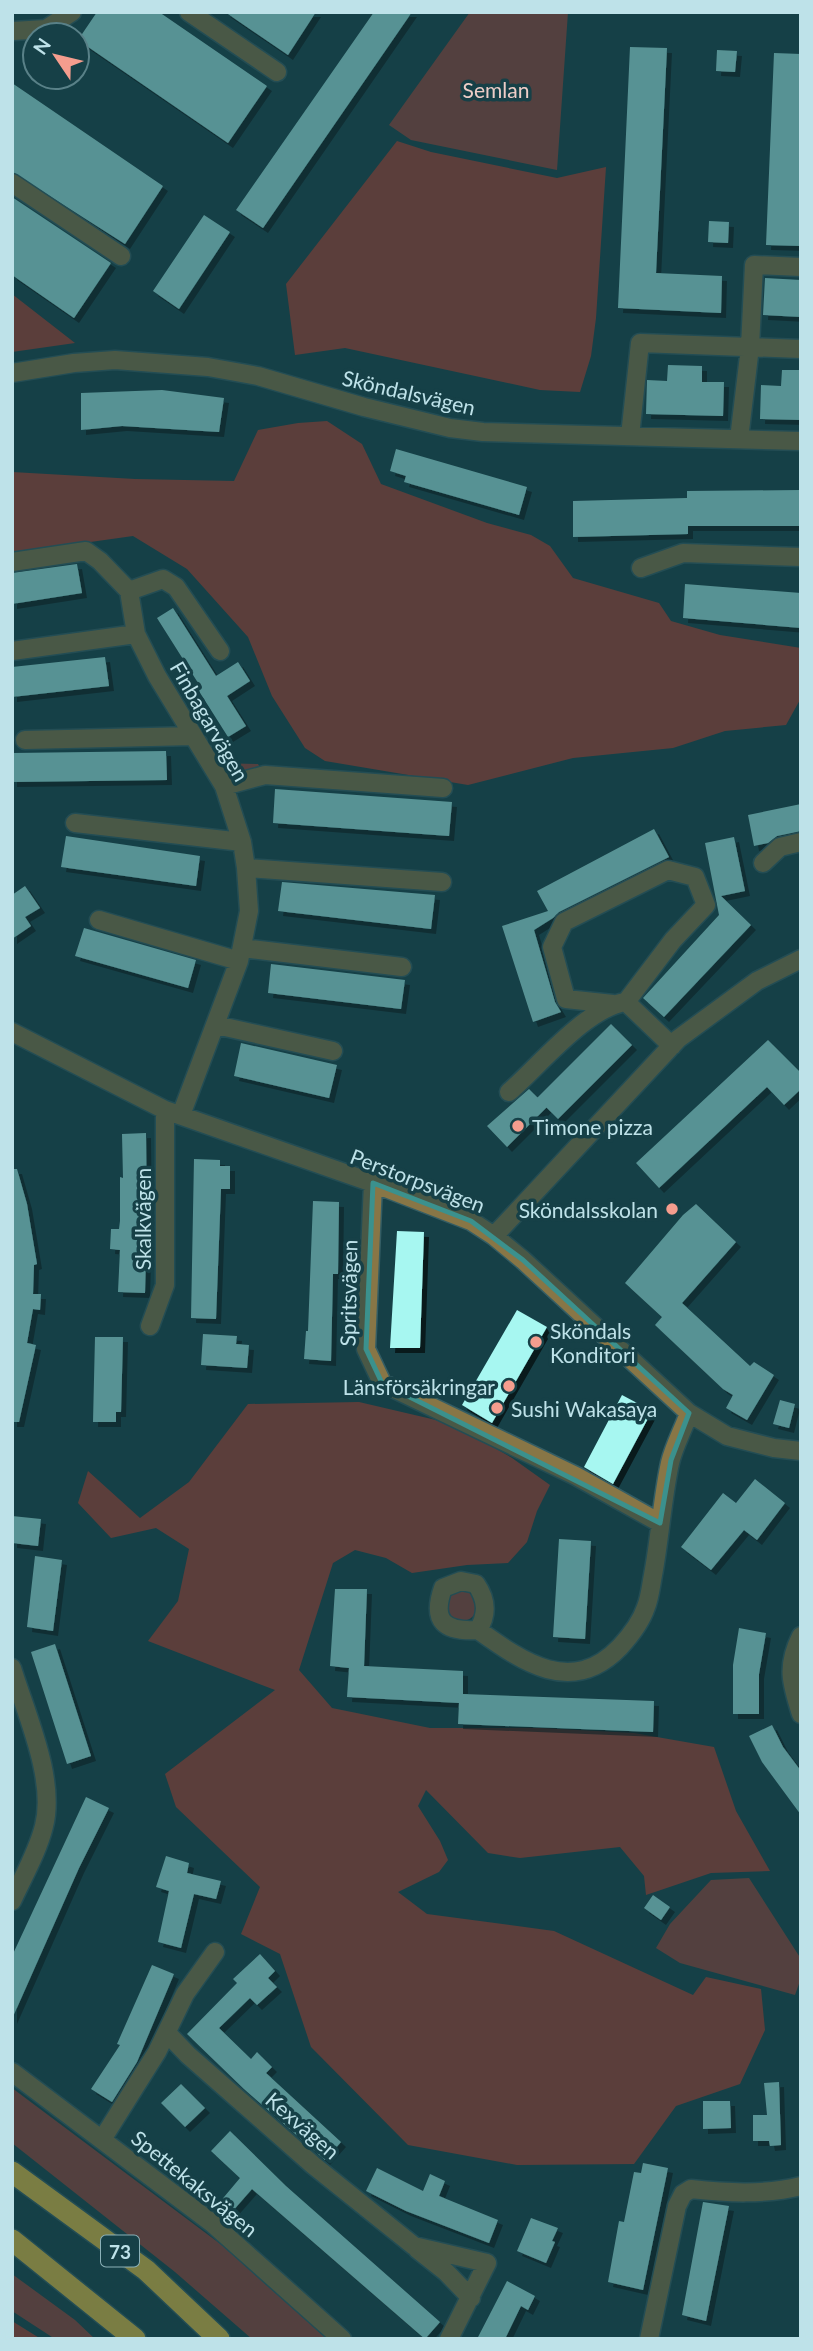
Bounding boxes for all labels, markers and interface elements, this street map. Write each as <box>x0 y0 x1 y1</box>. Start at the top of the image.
north arrow <box>21 21 91 91</box>
text: N <box>28 33 55 59</box>
park label: Semlan <box>463 77 529 102</box>
street label: Sköndalsvägen <box>340 365 478 419</box>
street label: Finbagarvägen <box>166 657 254 785</box>
place label: Timone pizza <box>532 1114 653 1139</box>
marker: Timone pizza <box>510 1118 526 1134</box>
street label: Perstorpsvägen <box>347 1143 489 1217</box>
street label: Skalkvägen <box>130 1168 155 1270</box>
place label: Sköndalsskolan <box>519 1197 658 1222</box>
marker: Sköndalsskolan <box>664 1201 680 1217</box>
street label: Spritsvägen <box>335 1239 361 1347</box>
place label: Sköndals Konditori <box>550 1318 636 1367</box>
marker: Sköndals Konditori <box>528 1334 544 1350</box>
place label: Länsförsäkringar <box>343 1374 495 1399</box>
marker: Länsförsäkringar <box>501 1378 517 1394</box>
place label: Sushi Wakasaya <box>511 1396 657 1421</box>
marker: Sushi Wakasaya <box>489 1400 505 1416</box>
street label: Kexvägen <box>261 2086 345 2164</box>
street label: Spettekaksvägen <box>127 2125 263 2241</box>
road number: 73 <box>101 2236 139 2266</box>

